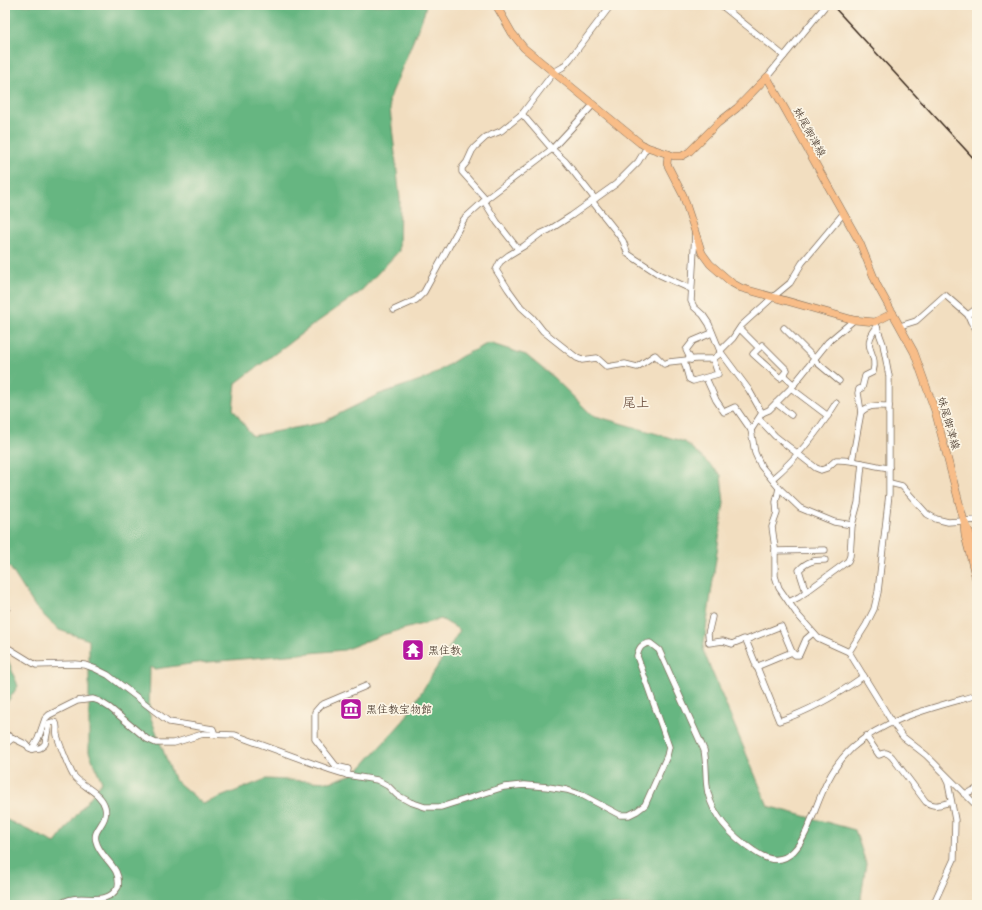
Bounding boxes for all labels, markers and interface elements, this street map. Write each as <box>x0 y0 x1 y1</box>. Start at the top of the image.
street label: 妹尾御津線 <box>791 105 829 159</box>
district label: 尾上 <box>623 395 649 411</box>
street label: 妹尾御津線 <box>935 395 962 451</box>
temple icon: 黒住教 <box>400 637 426 663</box>
place label: 黒住教 <box>428 644 461 657</box>
museum icon: 黒住教宝物館 <box>338 696 364 722</box>
place label: 黒住教宝物館 <box>366 703 432 716</box>

